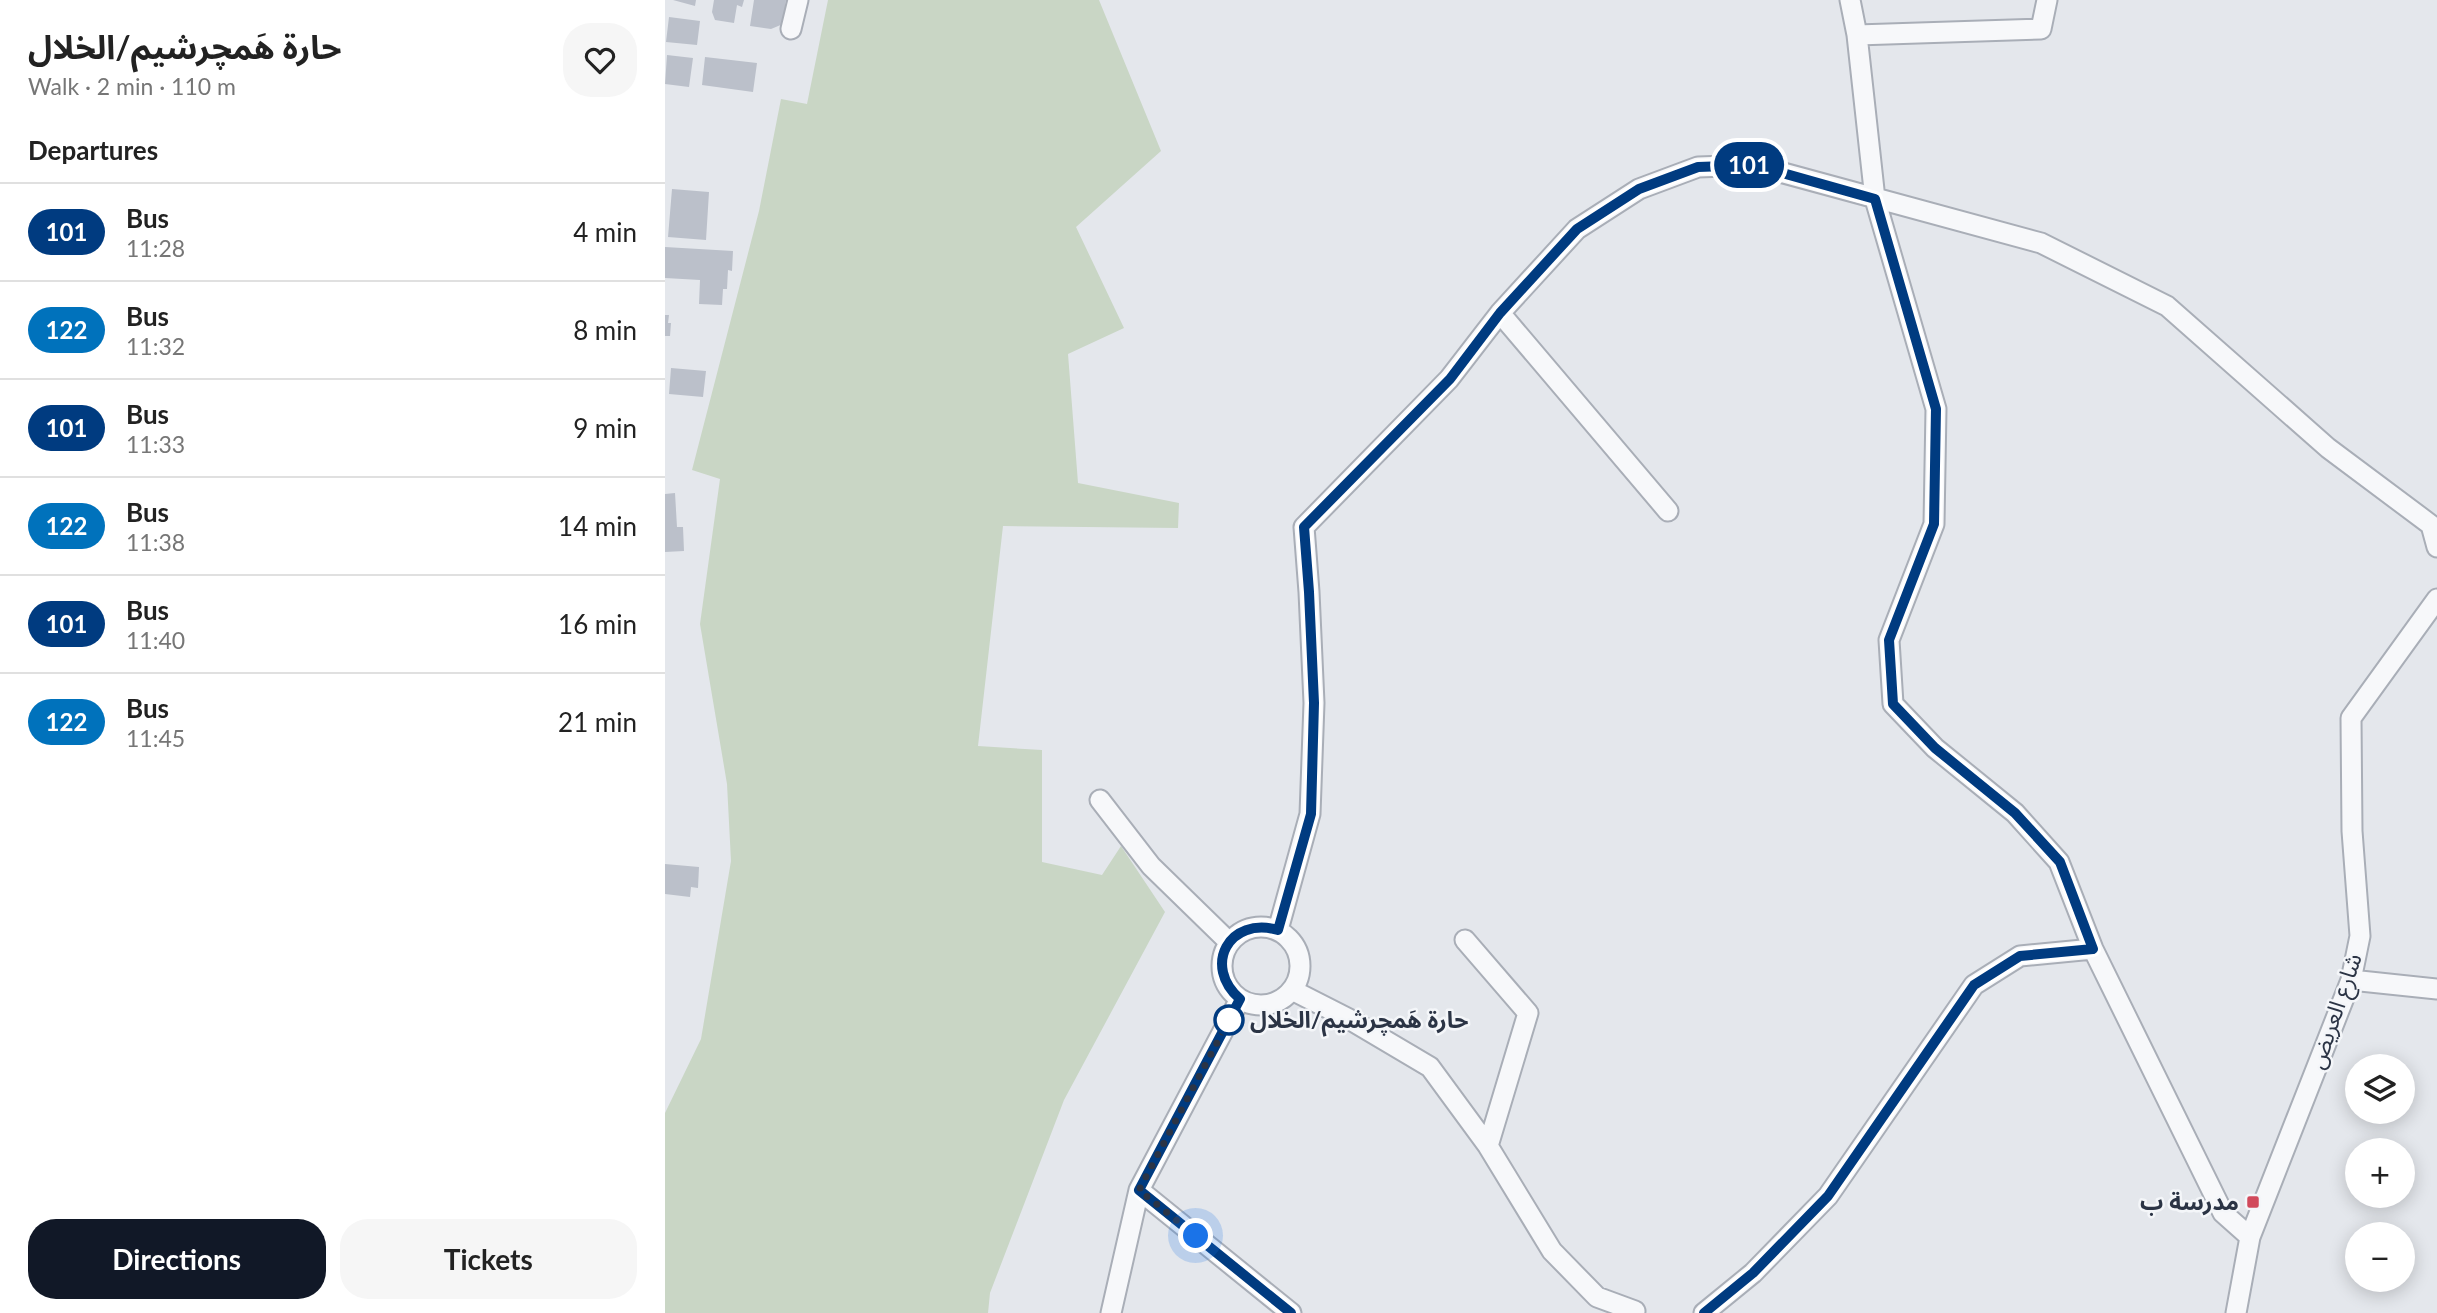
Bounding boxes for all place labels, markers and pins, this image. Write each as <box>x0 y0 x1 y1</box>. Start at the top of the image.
marker: حارة هَمچرشيم/الخلال <box>1214 1005 1244 1035</box>
place label: حارة هَمچرشيم/الخلال <box>1250 1005 1469 1037</box>
place label: مدرسة ب <box>2140 1187 2239 1216</box>
marker: مدرسة ب <box>2245 1194 2261 1210</box>

